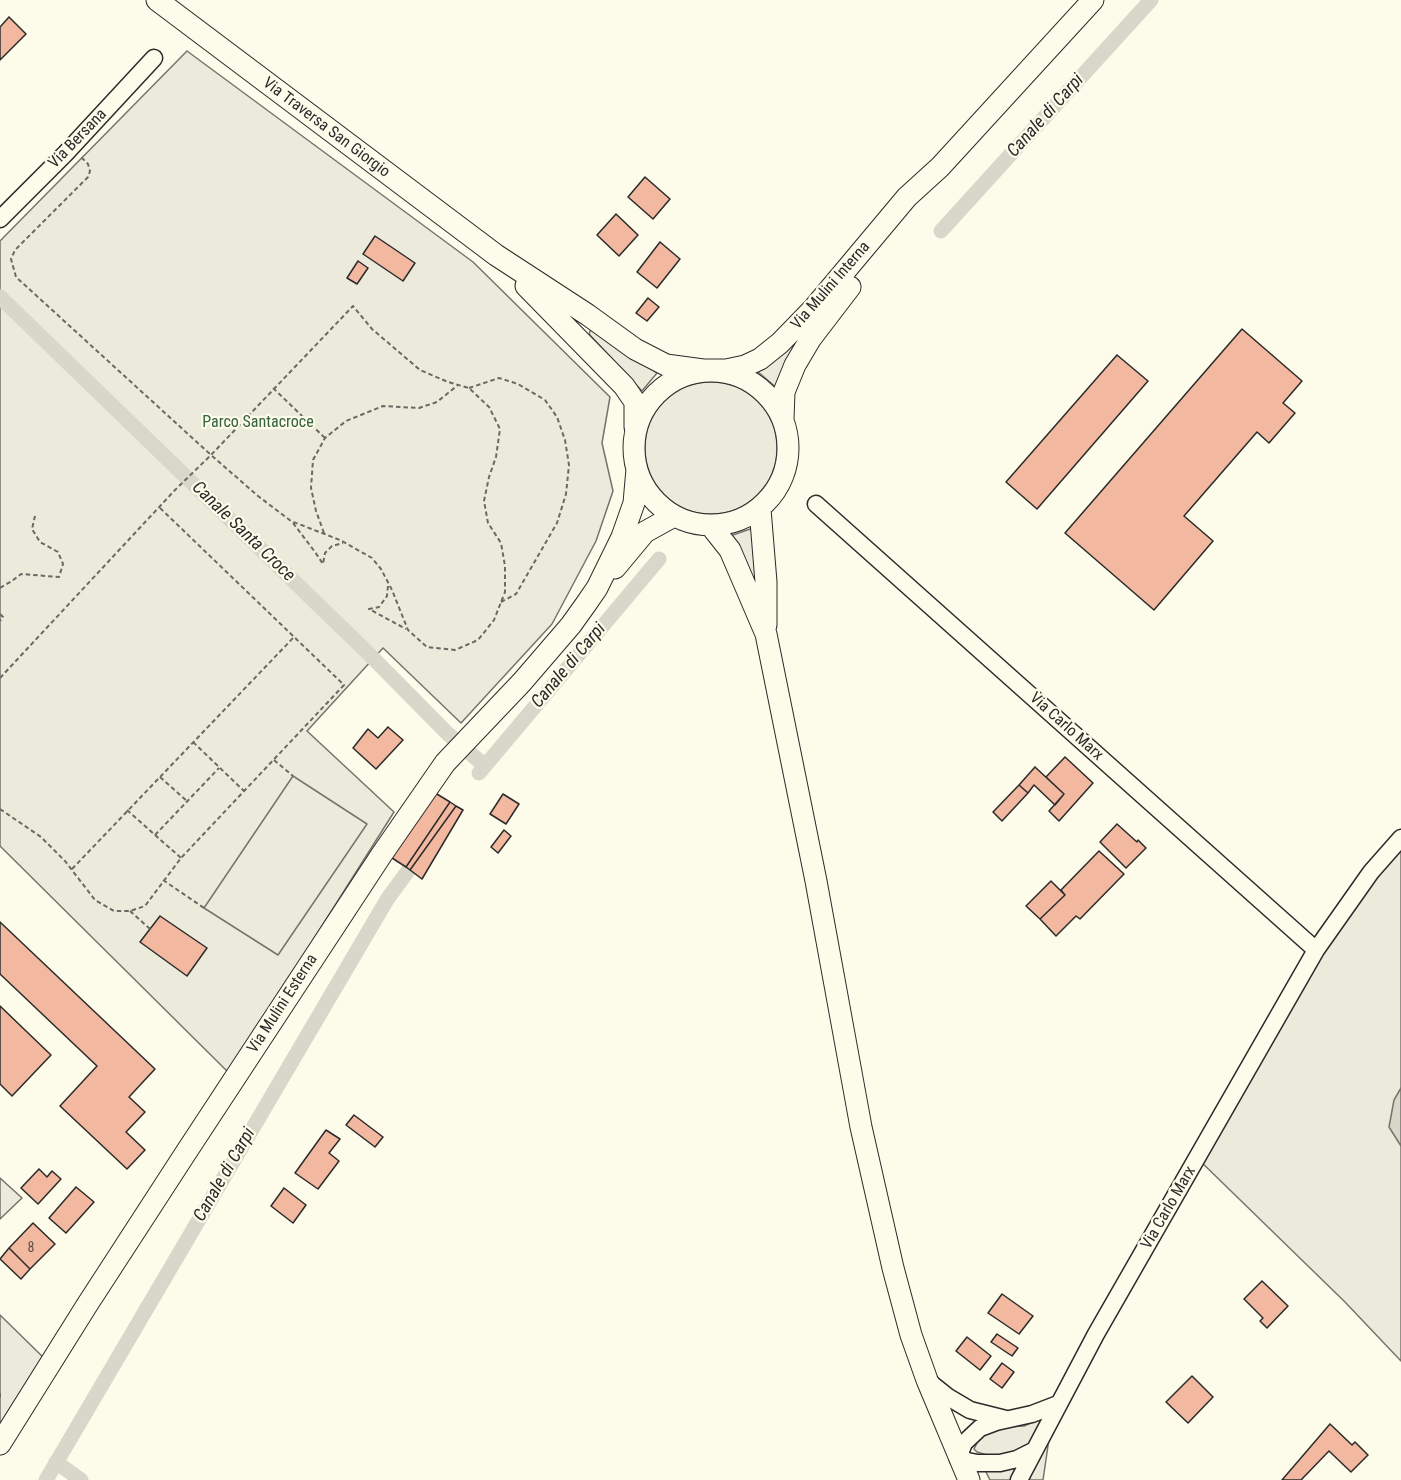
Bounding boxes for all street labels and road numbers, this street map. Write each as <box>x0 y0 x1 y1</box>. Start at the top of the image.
street label: Via Traversa San Giorgio <box>259 74 393 182</box>
street label: Via Bersana <box>45 105 111 173</box>
street label: Via Mulini Interna <box>788 238 874 334</box>
street label: Via Carlo Marx <box>1025 689 1107 765</box>
street label: Via Mulini Esterna <box>244 951 322 1057</box>
street label: Via Carlo Marx <box>1138 1163 1200 1253</box>

